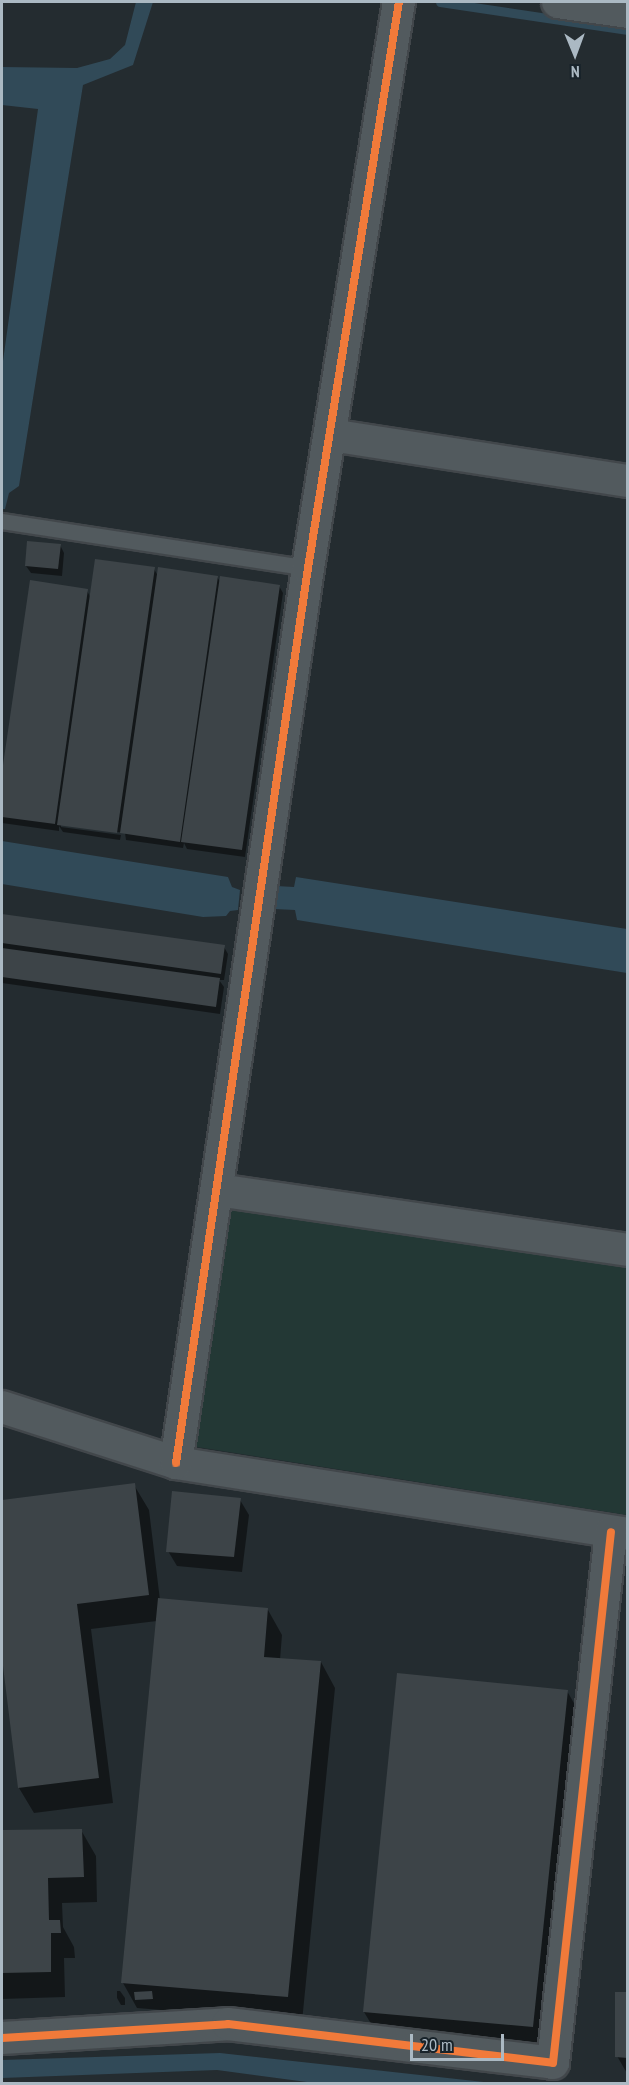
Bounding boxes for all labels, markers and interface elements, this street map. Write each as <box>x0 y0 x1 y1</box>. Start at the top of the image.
north arrow <box>545 24 605 84</box>
text: N <box>571 62 580 82</box>
scale bar <box>413 2022 508 2060</box>
text: 20 m <box>421 2033 453 2056</box>

